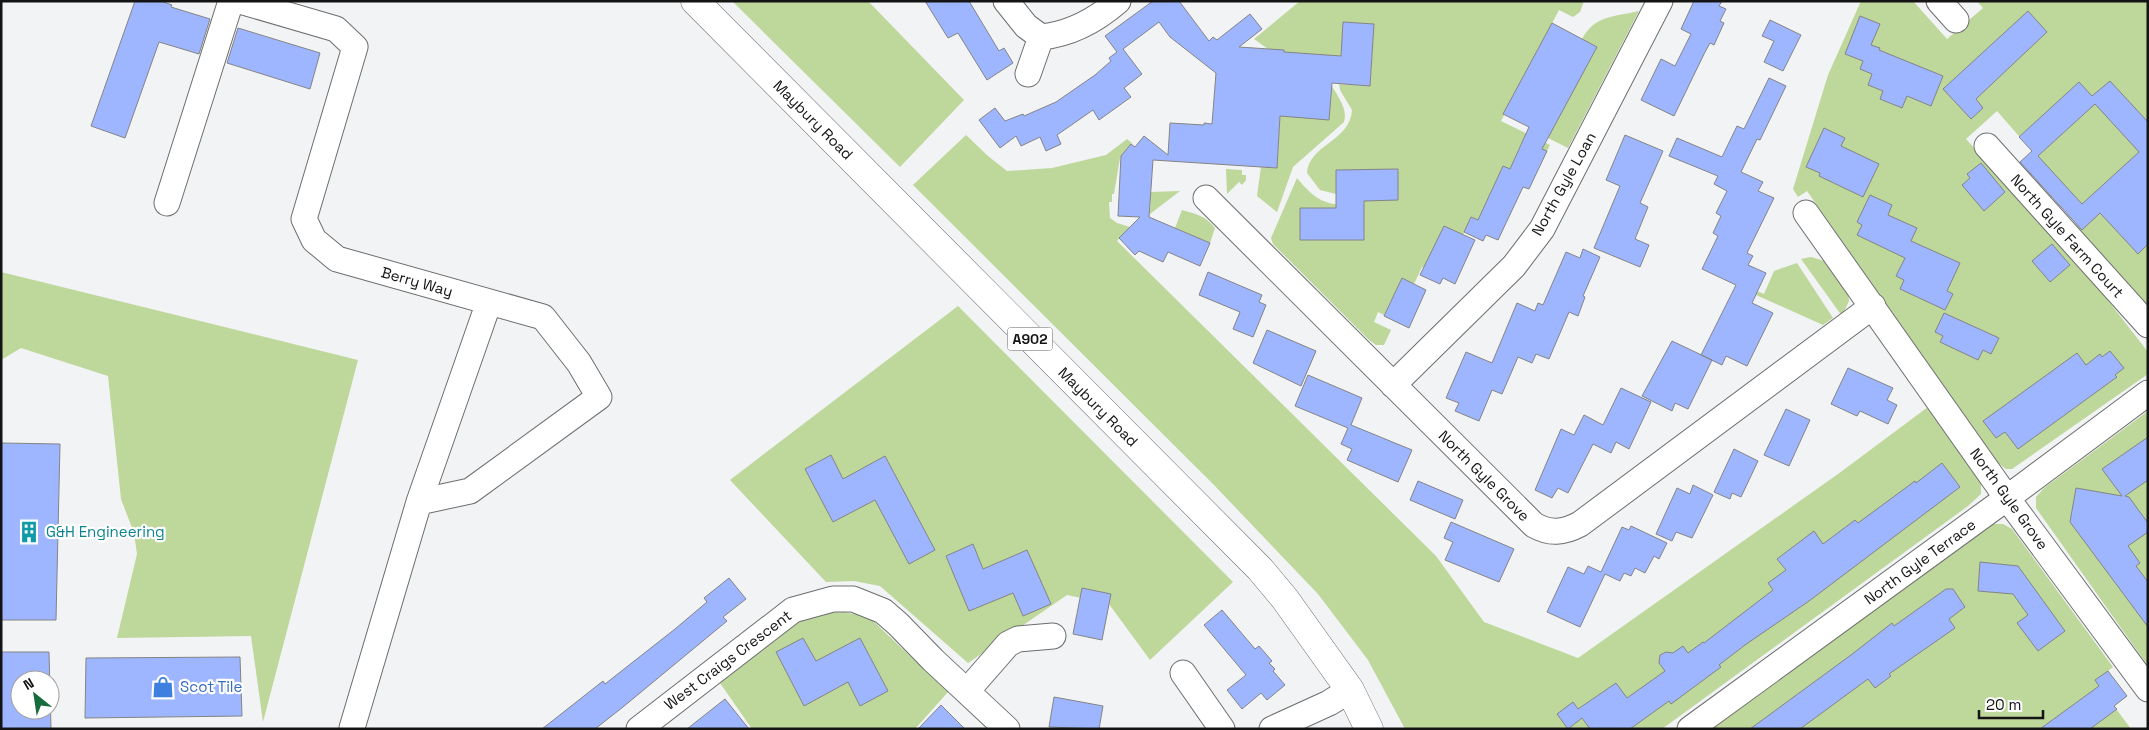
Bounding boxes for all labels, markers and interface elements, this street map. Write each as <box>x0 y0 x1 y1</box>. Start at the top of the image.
street label: Maybury Road <box>770 76 857 163</box>
street label: North Gyle Loan <box>1527 129 1600 239</box>
street label: North Gyle Farm Court <box>2007 170 2128 302</box>
street label: Berry Way <box>379 262 455 301</box>
road number: A902 <box>1008 328 1052 350</box>
street label: Maybury Road <box>1055 363 1142 450</box>
street label: North Gyle Grove <box>1435 426 1534 525</box>
street label: North Gyle Grove <box>1966 444 2053 553</box>
street label: North Gyle Terrace <box>1860 515 1979 609</box>
building icon: G&H Engineering <box>16 519 42 545</box>
place label: G&H Engineering <box>46 522 165 541</box>
street label: West Craigs Crescent <box>660 605 795 714</box>
north arrow <box>10 670 60 720</box>
text: N <box>20 674 37 694</box>
shop icon: Scot Tile <box>150 674 176 700</box>
place label: Scot Tile <box>180 677 243 696</box>
scale bar <box>1979 688 2043 720</box>
text: 20 m <box>1986 695 2021 714</box>

